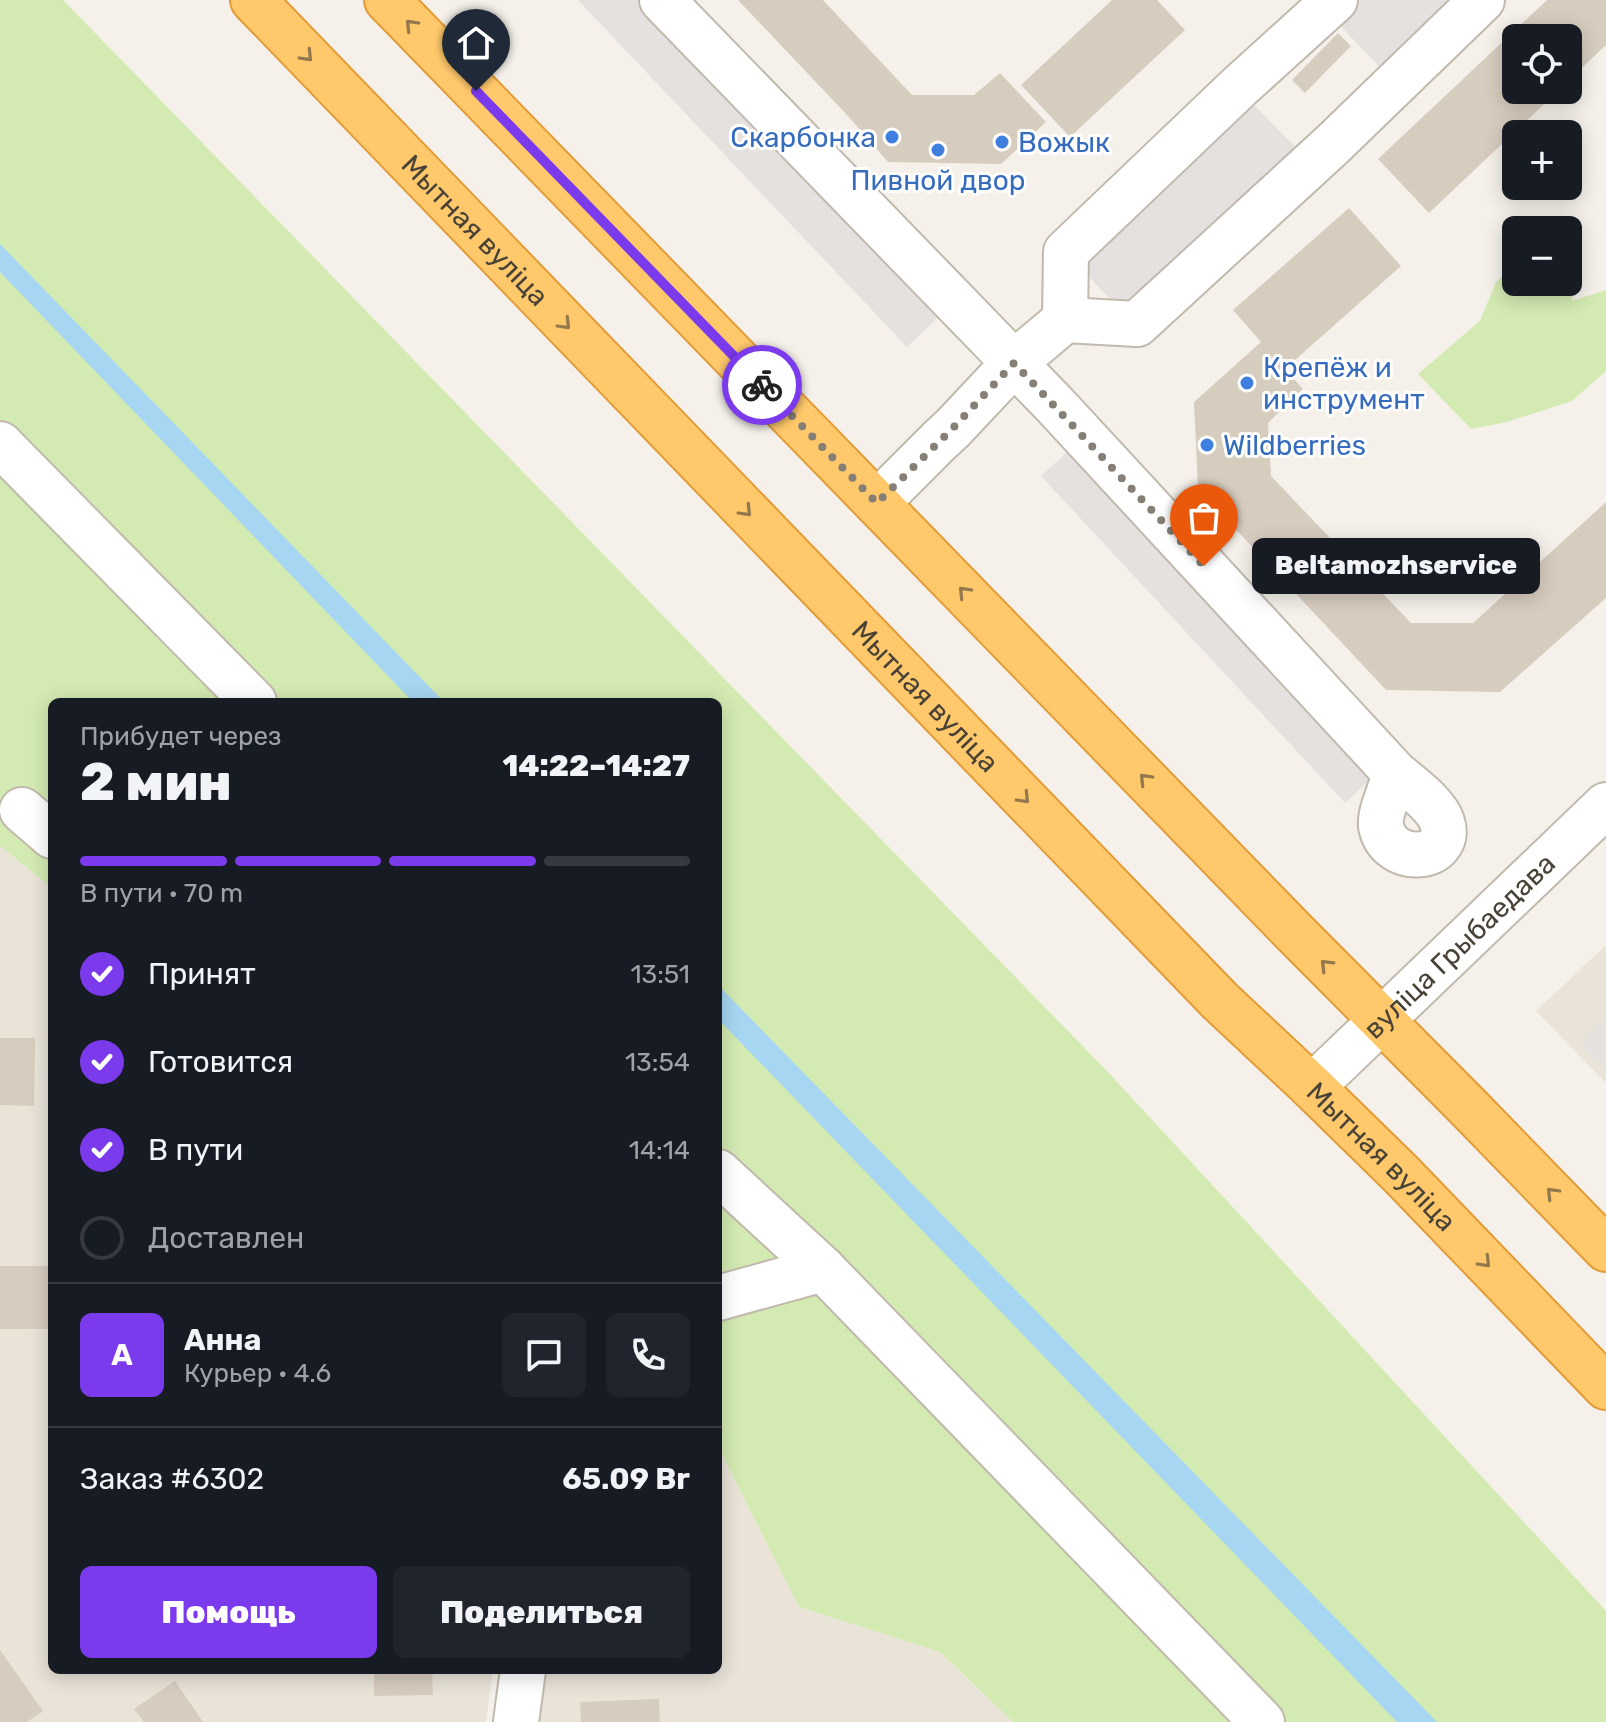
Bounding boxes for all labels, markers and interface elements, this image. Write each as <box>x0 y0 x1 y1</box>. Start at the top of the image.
pin <box>442 9 510 91</box>
one-way arrow <box>406 20 420 34</box>
icon: home <box>454 21 498 65</box>
map controls <box>1502 24 1582 296</box>
button: locate <box>1502 24 1582 104</box>
one-way arrow <box>298 47 312 61</box>
button: + <box>1502 120 1582 200</box>
place label: Скарбонка <box>730 121 876 154</box>
place label: Вожык <box>1018 126 1110 159</box>
marker: Скарбонка <box>883 128 901 146</box>
marker: Вожык <box>993 133 1011 151</box>
marker: Пивной двор <box>929 141 947 159</box>
street label: Мытная вуліца <box>395 148 555 313</box>
place label: Пивной двор <box>850 164 1026 197</box>
button: − <box>1502 216 1582 296</box>
one-way arrow <box>556 315 571 329</box>
courier <box>722 345 802 425</box>
place label: Крепёж и инструмент <box>1263 351 1425 416</box>
icon: bike <box>740 363 784 407</box>
marker: Крепёж и инструмент <box>1238 374 1256 392</box>
place label: Wildberries <box>1223 429 1366 462</box>
marker: Wildberries <box>1198 436 1216 454</box>
pin <box>1170 484 1238 566</box>
icon: bag <box>1182 496 1226 540</box>
one-way arrow <box>737 502 751 516</box>
callout: Beltamozhservice <box>1252 538 1540 594</box>
text: Beltamozhservice <box>1275 550 1517 581</box>
one-way arrow <box>958 587 973 601</box>
street label: Мытная вуліца <box>845 614 1006 779</box>
text: Прибудет через <box>80 721 281 752</box>
text: 14:22–14:27 <box>502 748 690 784</box>
text: 2 мин <box>80 751 232 813</box>
one-way arrow <box>1140 773 1154 788</box>
one-way arrow <box>1015 789 1029 803</box>
street label: вуліца Грыбаедава <box>1357 847 1562 1045</box>
text: В пути · 70 m <box>80 878 243 909</box>
icon: check <box>80 952 124 996</box>
text: Принят <box>148 956 256 992</box>
text: 13:51 <box>630 959 690 990</box>
one-way arrow <box>1321 960 1335 974</box>
icon: check <box>80 1040 124 1084</box>
text: Готовится <box>148 1044 293 1080</box>
text: 13:54 <box>625 1047 690 1078</box>
street label: Мытная вуліца <box>1300 1075 1463 1238</box>
icon: check <box>80 1128 124 1172</box>
text: В пути <box>148 1132 243 1168</box>
text: 14:14 <box>629 1135 690 1166</box>
one-way arrow <box>1546 1188 1561 1202</box>
text: Доставлен <box>148 1220 304 1256</box>
one-way arrow <box>1476 1253 1491 1267</box>
button: chat <box>502 1313 586 1397</box>
button: phone <box>606 1313 690 1397</box>
text: Анна <box>184 1322 261 1358</box>
text: А <box>111 1337 133 1373</box>
text: Курьер · 4.6 <box>184 1358 331 1389</box>
text: Заказ #6302 <box>80 1461 264 1497</box>
text: 65.09 Br <box>562 1461 690 1497</box>
button: Помощь <box>80 1566 377 1658</box>
button: Поделиться <box>393 1566 690 1658</box>

